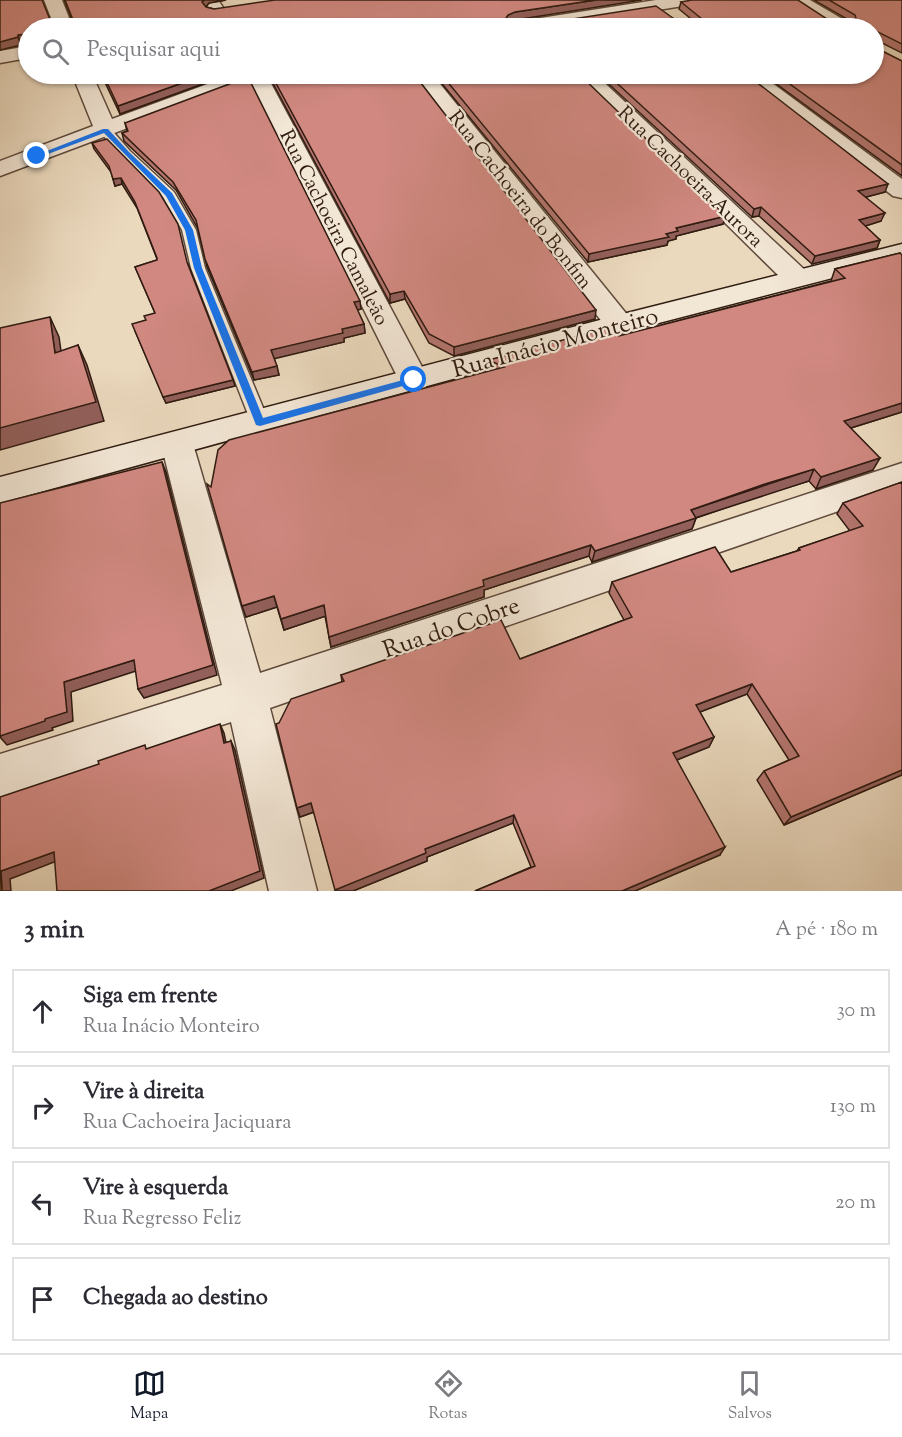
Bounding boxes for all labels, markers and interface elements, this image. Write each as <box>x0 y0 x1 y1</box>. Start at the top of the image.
search box <box>18 18 884 84</box>
icon: search <box>39 35 72 68</box>
text: Pesquisar aqui <box>87 35 221 67</box>
street label: Rua Cachoeira Aurora <box>610 100 769 255</box>
street label: Rua Cachoeira do Bonfim <box>440 105 598 296</box>
street label: Rua Cachoeira Camaleão <box>271 125 395 331</box>
route end <box>23 142 49 168</box>
street label: Rua Inácio Monteiro <box>449 300 662 388</box>
route start <box>400 366 426 392</box>
street label: Rua do Cobre <box>379 590 525 668</box>
text: 3 min <box>24 912 84 949</box>
text: A pé · 180 m <box>775 916 878 945</box>
text: Siga em frente <box>83 981 218 1013</box>
icon: ahead <box>26 995 59 1028</box>
text: 30 m <box>837 997 876 1026</box>
text: Rua Inácio Monteiro <box>83 1013 260 1042</box>
text: Vire à direita <box>83 1077 205 1109</box>
icon: right <box>26 1091 59 1124</box>
text: 130 m <box>830 1093 876 1122</box>
text: Rua Cachoeira Jaciquara <box>83 1109 291 1138</box>
text: Vire à esquerda <box>83 1173 228 1205</box>
icon: left <box>26 1187 59 1220</box>
text: 20 m <box>835 1189 876 1218</box>
text: Rua Regresso Feliz <box>83 1205 241 1234</box>
icon: arrive <box>26 1283 59 1316</box>
text: Chegada ao destino <box>83 1283 268 1315</box>
tab: Mapa <box>130 1367 168 1426</box>
tab: Rotas <box>429 1367 467 1426</box>
tab: Salvos <box>728 1367 772 1426</box>

